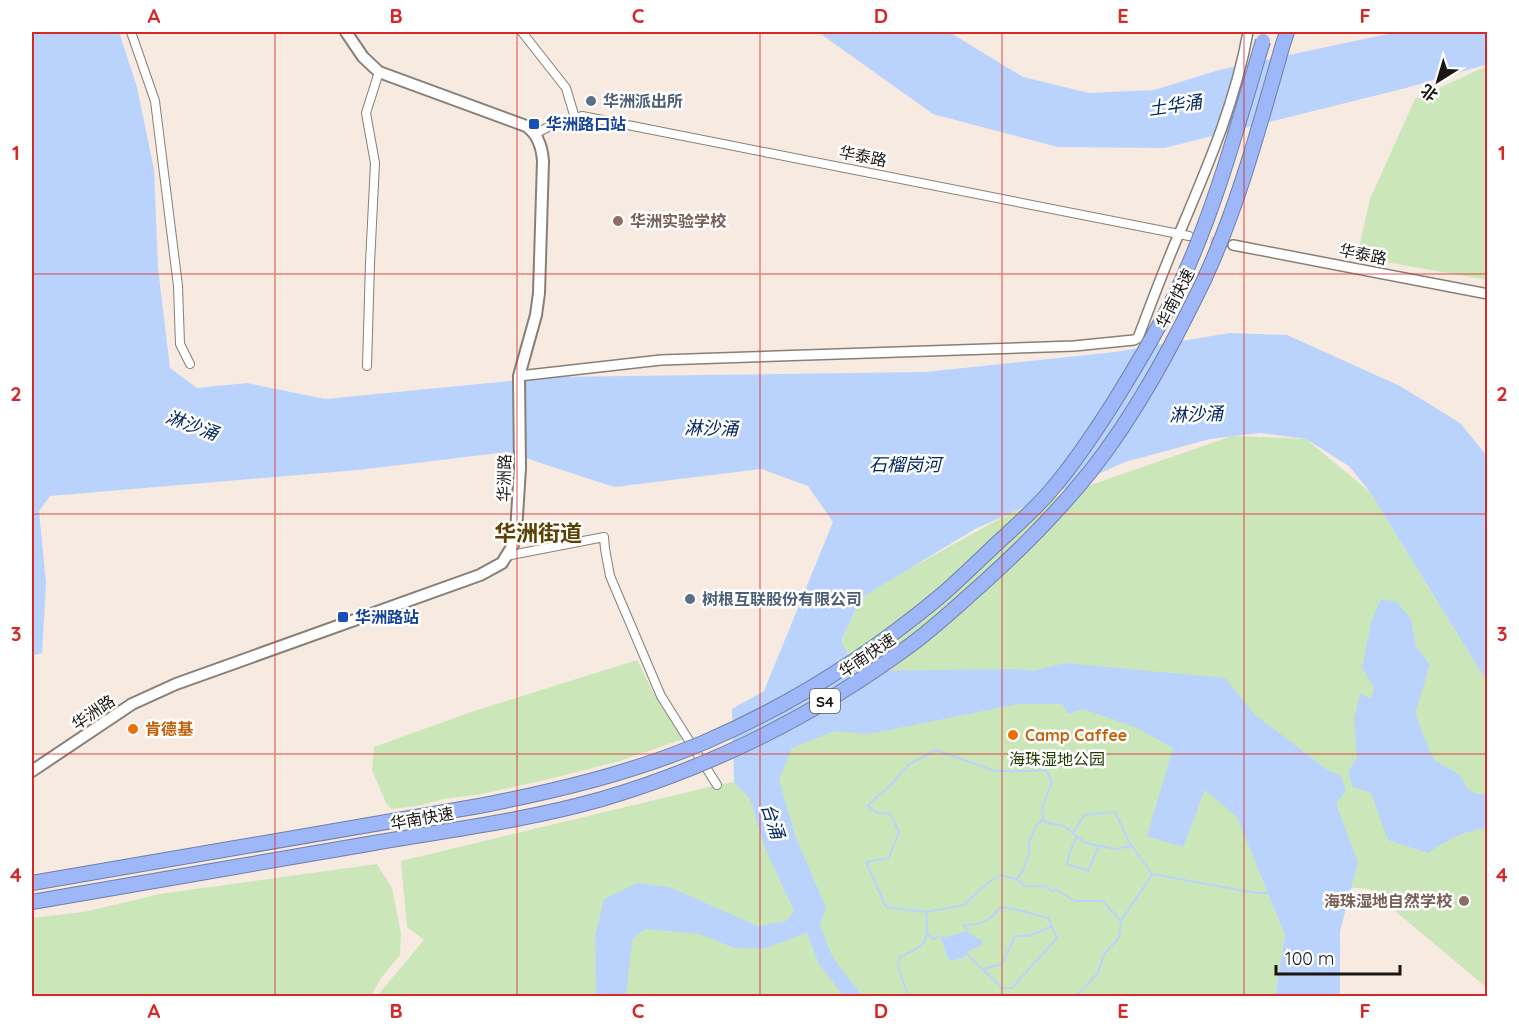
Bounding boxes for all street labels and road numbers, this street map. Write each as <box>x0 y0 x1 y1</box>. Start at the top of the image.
street label: 华泰路 <box>838 142 888 170</box>
street label: 华泰路 <box>1338 240 1388 268</box>
street label: 华南快速 <box>1152 265 1198 331</box>
street label: 华洲路 <box>494 454 514 502</box>
street label: 华南快速 <box>835 629 899 681</box>
road number: S4 <box>810 689 840 713</box>
street label: 华洲路 <box>68 690 118 734</box>
street label: 华南快速 <box>389 803 455 833</box>

